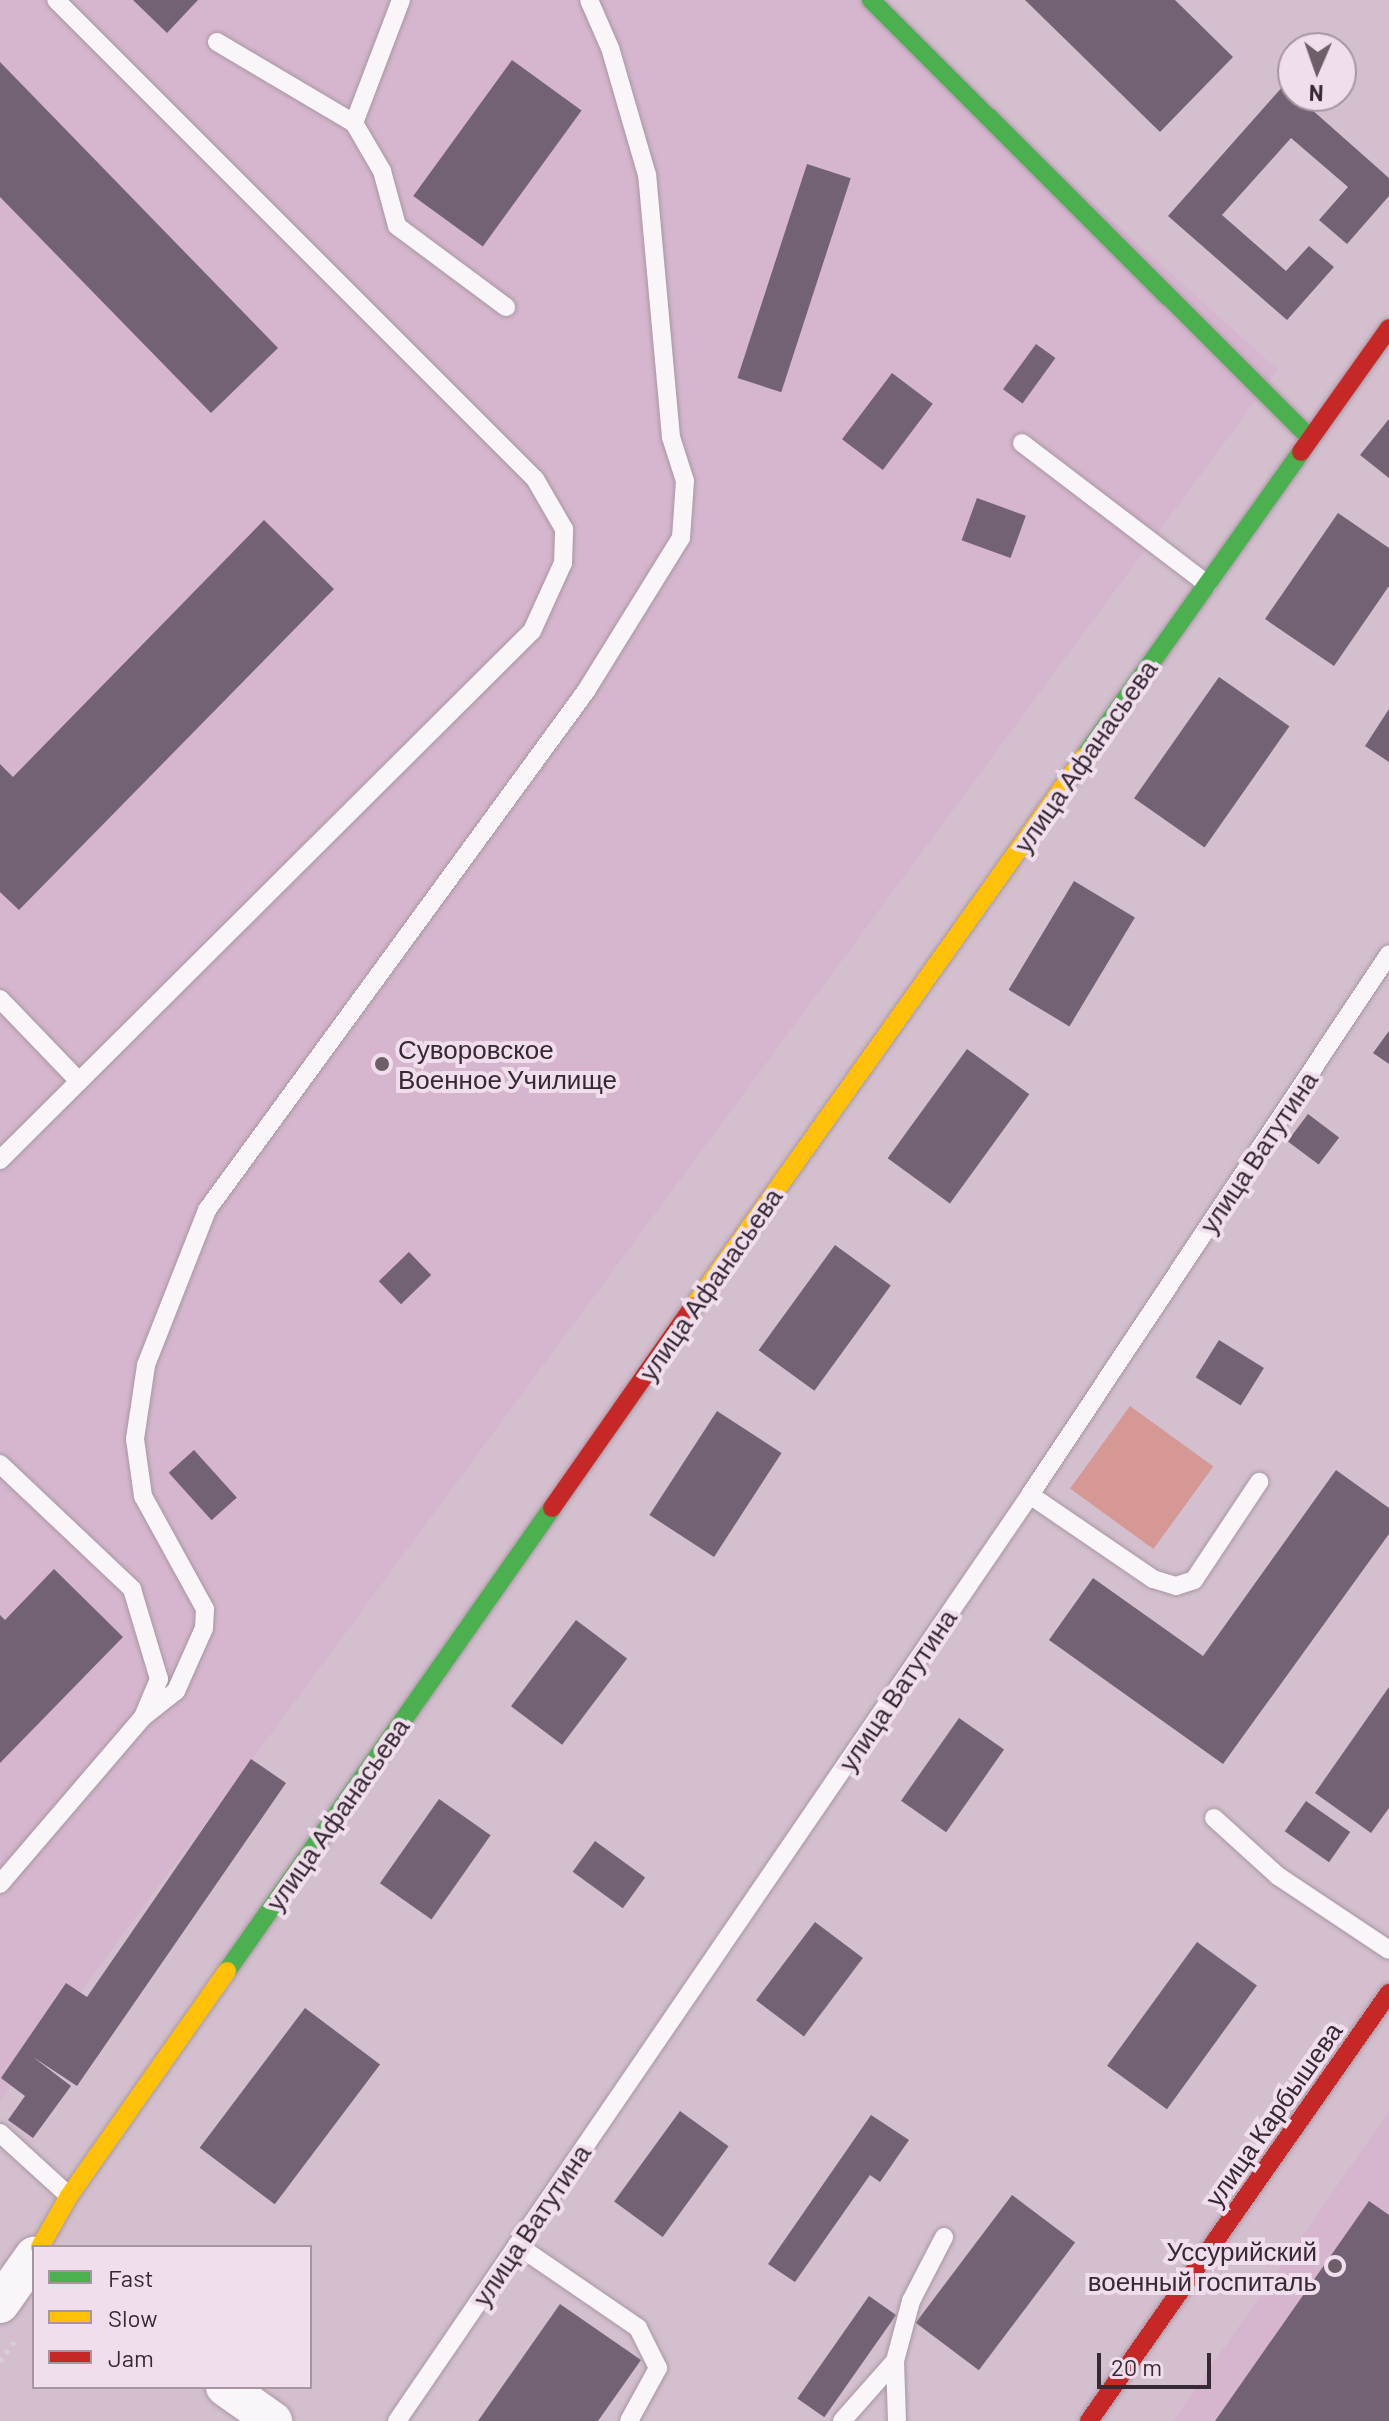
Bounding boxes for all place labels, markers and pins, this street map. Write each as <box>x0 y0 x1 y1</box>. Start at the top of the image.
place label: Суворовское Военное Училище <box>398 1033 617 1094</box>
marker: Суворовское Военное Училище <box>373 1055 391 1073</box>
place label: Уссурийский военный госпиталь <box>1088 2235 1317 2296</box>
marker: Уссурийский военный госпиталь <box>1324 2255 1346 2277</box>

